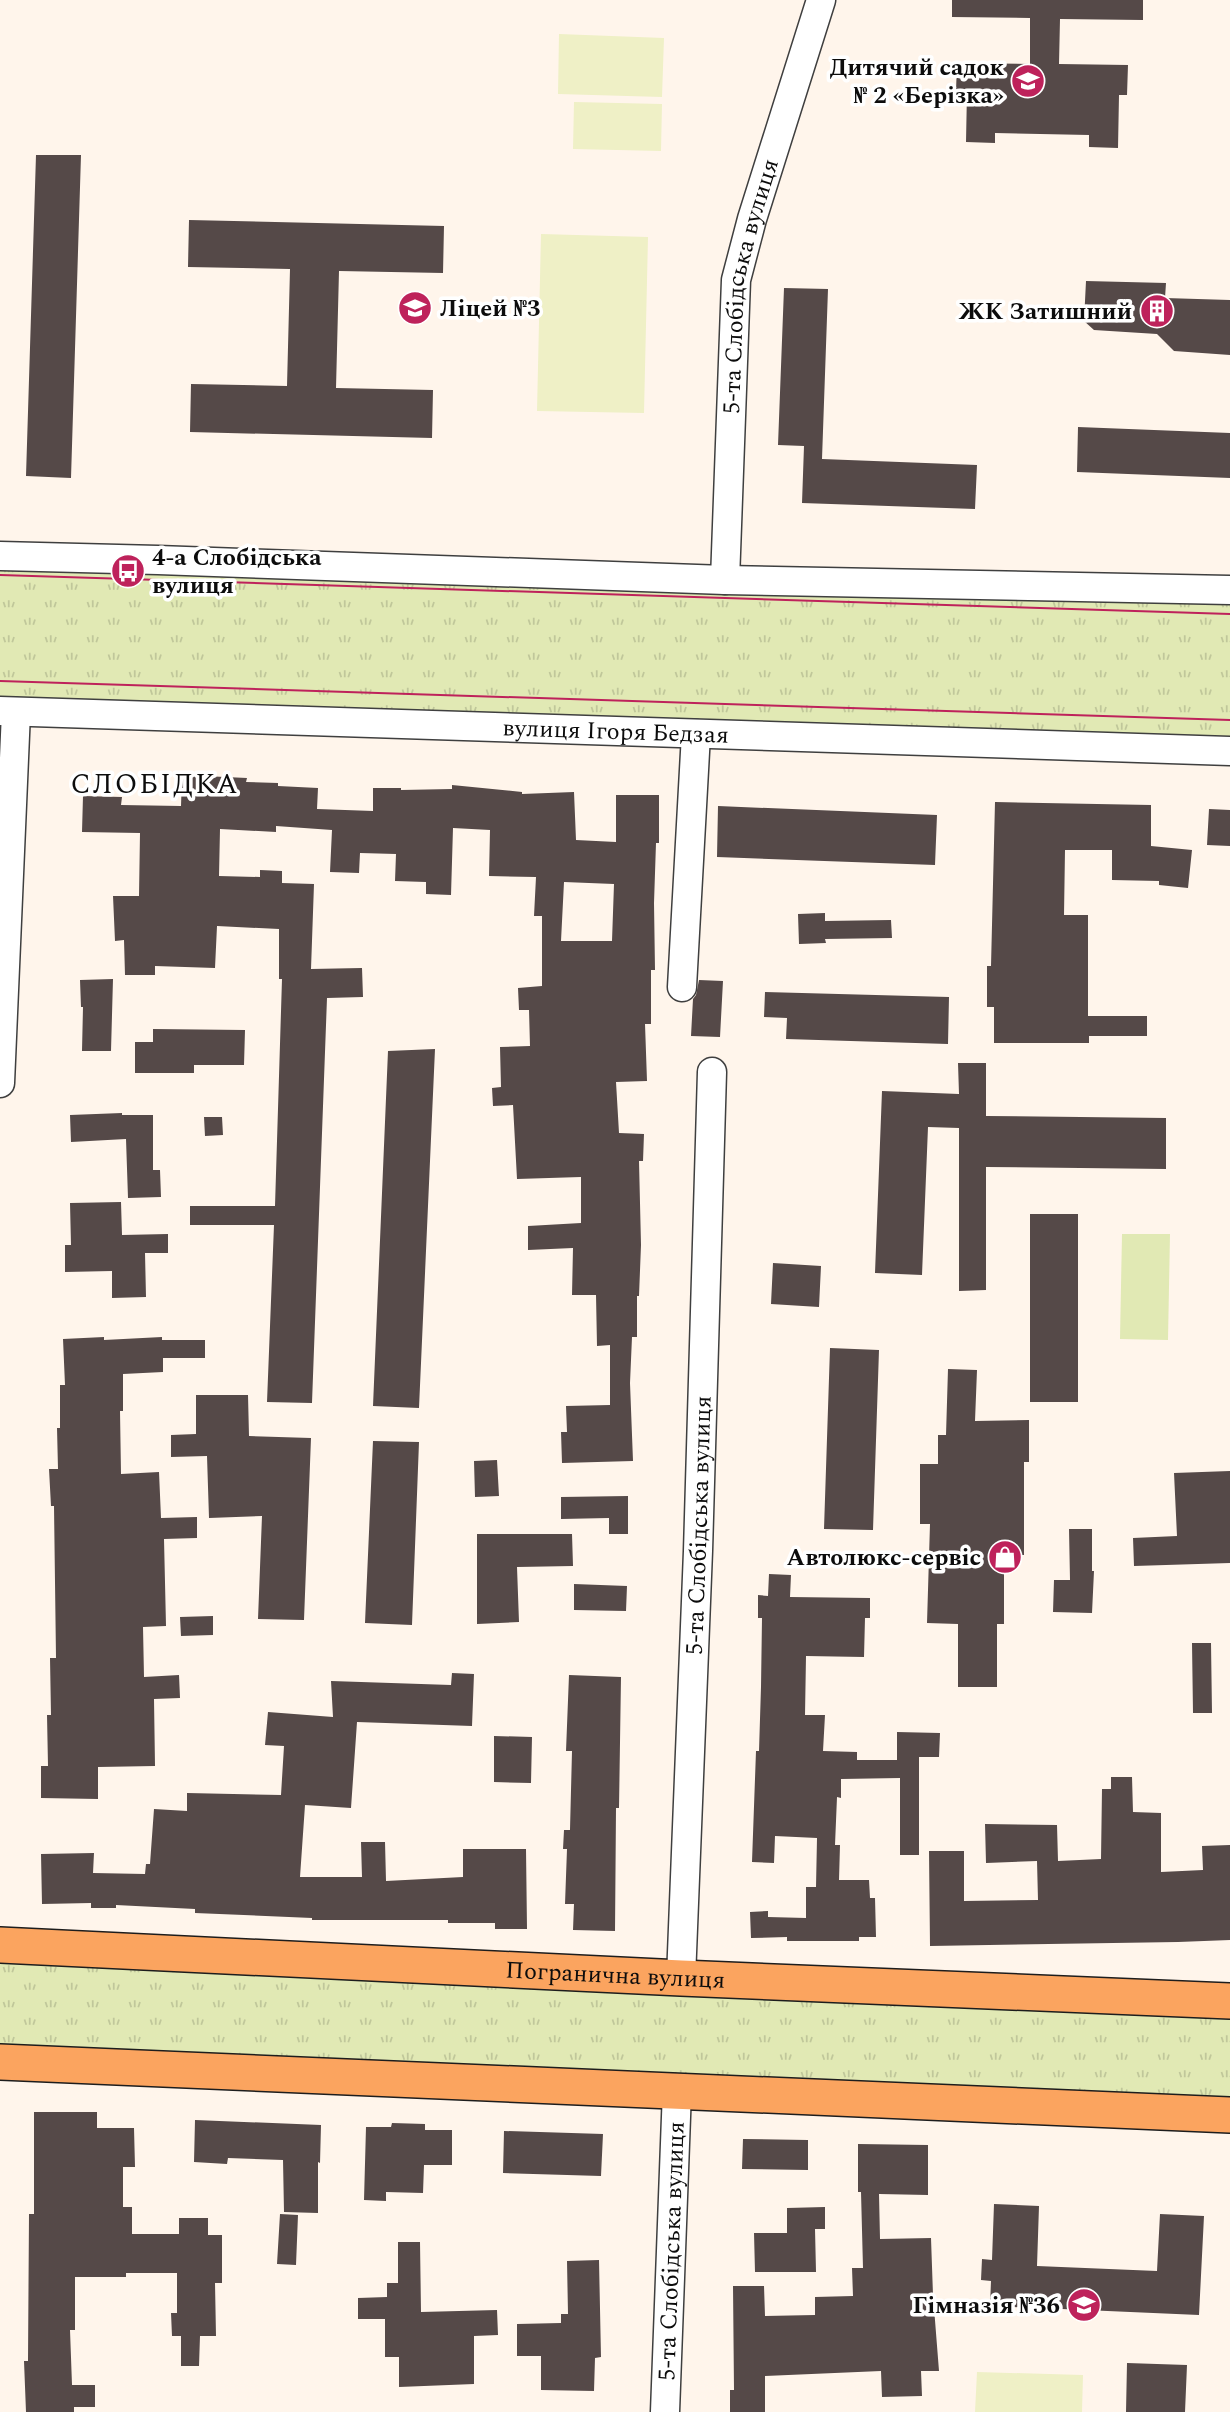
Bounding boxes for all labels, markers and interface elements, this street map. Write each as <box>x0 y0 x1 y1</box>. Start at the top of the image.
place label: Дитячий садок № 2 «Берізка» <box>830 50 1005 114</box>
school or university icon: Дитячий садок № 2 «Берізка» <box>1009 62 1047 100</box>
street label: 5-та Слобідська вулиця <box>714 154 789 415</box>
school or university icon: Ліцей №3 <box>396 289 434 327</box>
place label: Ліцей №3 <box>440 291 540 327</box>
building icon: ЖК Затишний <box>1138 292 1176 330</box>
place label: ЖК Затишний <box>958 294 1132 330</box>
place label: 4-а Слобідська вулиця <box>152 540 322 604</box>
bus stop icon: 4-а Слобідська вулиця <box>109 552 147 590</box>
street label: вулиця Ігоря Бедзая <box>502 710 729 754</box>
district label: СЛОБІДКА <box>70 763 240 806</box>
street label: 5-та Слобідська вулиця <box>677 1395 722 1656</box>
shop icon: Автолюкс-сервіс <box>986 1538 1024 1576</box>
place label: Автолюкс-сервіс <box>787 1540 981 1576</box>
street label: Погранична вулиця <box>505 1953 726 1999</box>
street label: 5-та Слобідська вулиця <box>649 2121 695 2381</box>
school or university icon: Гімназія №36 <box>1065 2286 1103 2324</box>
place label: Гімназія №36 <box>912 2288 1060 2324</box>

